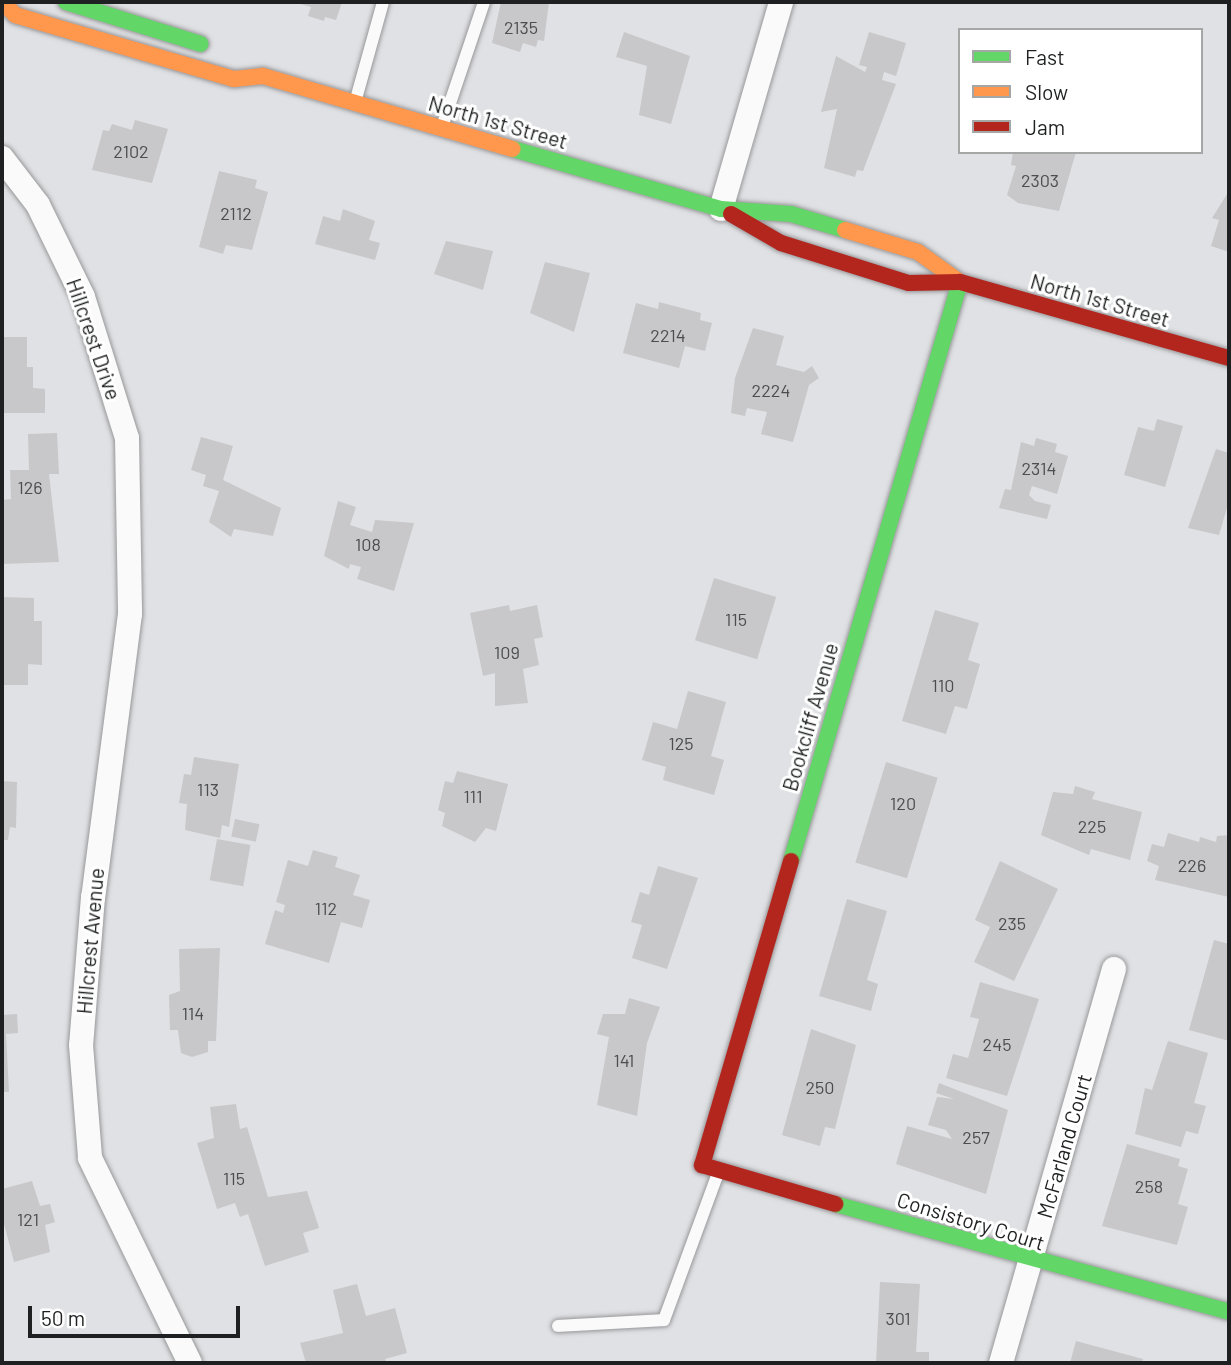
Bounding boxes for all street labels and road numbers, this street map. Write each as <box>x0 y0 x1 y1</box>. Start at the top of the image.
street label: North 1st Street <box>426 90 570 154</box>
street label: North 1st Street <box>1028 268 1172 332</box>
street label: Hillcrest Drive <box>61 275 127 403</box>
street label: Bookcliff Avenue <box>777 640 843 794</box>
street label: Hillcrest Avenue <box>71 867 109 1015</box>
street label: McFarland Court <box>1031 1071 1097 1221</box>
street label: Consistory Court <box>894 1187 1048 1255</box>

